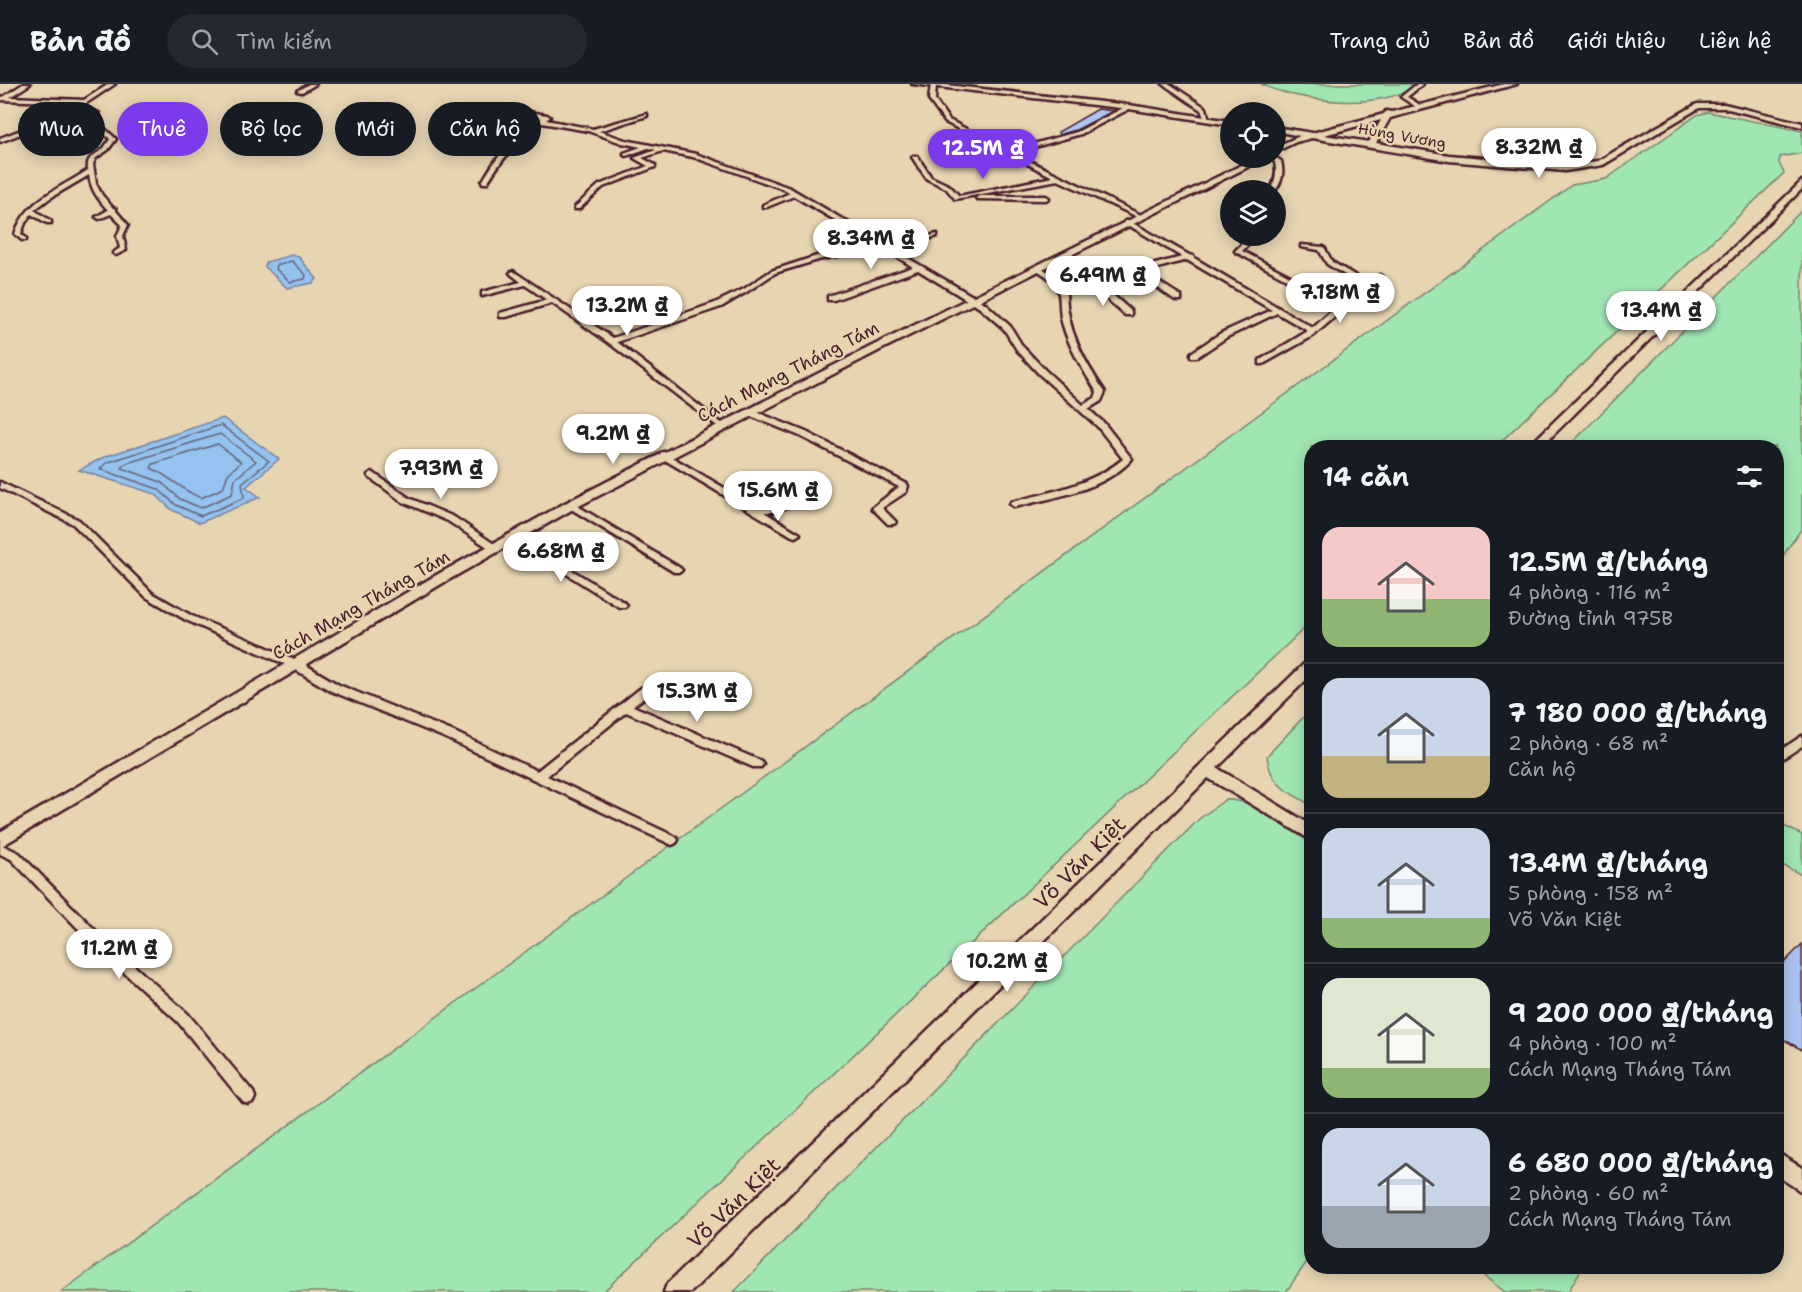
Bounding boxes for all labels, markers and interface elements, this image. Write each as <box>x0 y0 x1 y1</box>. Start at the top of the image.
search box <box>167 14 587 68</box>
text: Bản đồ <box>30 22 131 60</box>
icon: search <box>188 25 221 58</box>
text: Tìm kiếm <box>236 27 332 56</box>
text: Trang chủ <box>1330 27 1430 55</box>
text: Bản đồ <box>1463 27 1534 55</box>
text: Giới thiệu <box>1567 27 1666 55</box>
text: Liên hệ <box>1699 27 1772 55</box>
chip: Mua <box>18 102 105 156</box>
chip: Thuê <box>117 102 208 156</box>
chip: Bộ lọc <box>220 102 323 156</box>
chip: Mới <box>335 102 416 156</box>
chip: Căn hộ <box>428 102 541 156</box>
map controls <box>1220 102 1286 246</box>
button: locate <box>1220 102 1286 168</box>
street label: Hùng Vương <box>1356 118 1448 154</box>
pin: 8.32M ₫ <box>1484 128 1594 179</box>
pin: 12.5M ₫ <box>928 129 1038 180</box>
text: 8.32M ₫ <box>1495 134 1583 160</box>
text: 12.5M ₫ <box>942 135 1024 161</box>
button: layers <box>1220 180 1286 246</box>
pin: 8.34M ₫ <box>816 219 926 270</box>
text: 8.34M ₫ <box>827 225 915 251</box>
pin: 6.49M ₫ <box>1048 256 1158 307</box>
text: 6.49M ₫ <box>1060 262 1146 288</box>
pin: 7.18M ₫ <box>1285 273 1395 324</box>
text: 7.18M ₫ <box>1300 279 1380 305</box>
pin: 13.2M ₫ <box>572 286 682 337</box>
pin: 13.4M ₫ <box>1606 291 1716 342</box>
text: 13.2M ₫ <box>586 292 668 318</box>
text: 13.4M ₫ <box>1620 297 1702 323</box>
street label: Cách Mạng Tháng Tám <box>693 316 883 428</box>
pin: 9.2M ₫ <box>564 414 662 465</box>
text: 9.2M ₫ <box>576 420 650 446</box>
pin: 7.93M ₫ <box>386 449 496 500</box>
text: 7.93M ₫ <box>399 455 483 481</box>
text: 14 căn <box>1322 459 1409 494</box>
icon: filters <box>1733 460 1766 493</box>
pin: 15.6M ₫ <box>723 471 833 522</box>
text: 15.6M ₫ <box>737 477 819 503</box>
pin: 6.68M ₫ <box>506 532 616 583</box>
text: 6.68M ₫ <box>517 538 605 564</box>
street label: Cách Mạng Tháng Tám <box>268 544 454 666</box>
text: 12.5M ₫/tháng <box>1508 544 1708 579</box>
icon: home <box>1370 551 1442 623</box>
text: 4 phòng · 116 m² <box>1508 579 1670 605</box>
text: Đường tỉnh 975B <box>1508 605 1673 631</box>
pin: 15.3M ₫ <box>642 672 752 723</box>
text: 15.3M ₫ <box>656 678 738 704</box>
text: 7 180 000 ₫/tháng <box>1508 695 1767 730</box>
icon: home <box>1370 702 1442 774</box>
text: 2 phòng · 68 m² <box>1508 730 1668 756</box>
text: Căn hộ <box>1508 756 1576 782</box>
street label: Võ Văn Kiệt <box>1028 811 1132 915</box>
text: 13.4M ₫/tháng <box>1508 845 1708 880</box>
icon: home <box>1370 852 1442 924</box>
text: 5 phòng · 158 m² <box>1508 880 1673 906</box>
text: Võ Văn Kiệt <box>1508 906 1622 932</box>
pin: 11.2M ₫ <box>64 929 174 980</box>
text: 11.2M ₫ <box>80 935 158 961</box>
pin: 10.2M ₫ <box>952 942 1062 993</box>
text: 10.2M ₫ <box>966 948 1048 974</box>
text: 9 200 000 ₫/tháng <box>1508 995 1773 1030</box>
icon: home <box>1370 1002 1442 1074</box>
text: 4 phòng · 100 m² <box>1508 1030 1677 1056</box>
text: Cách Mạng Tháng Tám <box>1508 1056 1731 1082</box>
text: 6 680 000 ₫/tháng <box>1508 1145 1773 1180</box>
street label: Võ Văn Kiệt <box>681 1151 787 1255</box>
icon: home <box>1370 1152 1442 1224</box>
text: 2 phòng · 60 m² <box>1508 1180 1668 1206</box>
text: Cách Mạng Tháng Tám <box>1508 1206 1731 1232</box>

